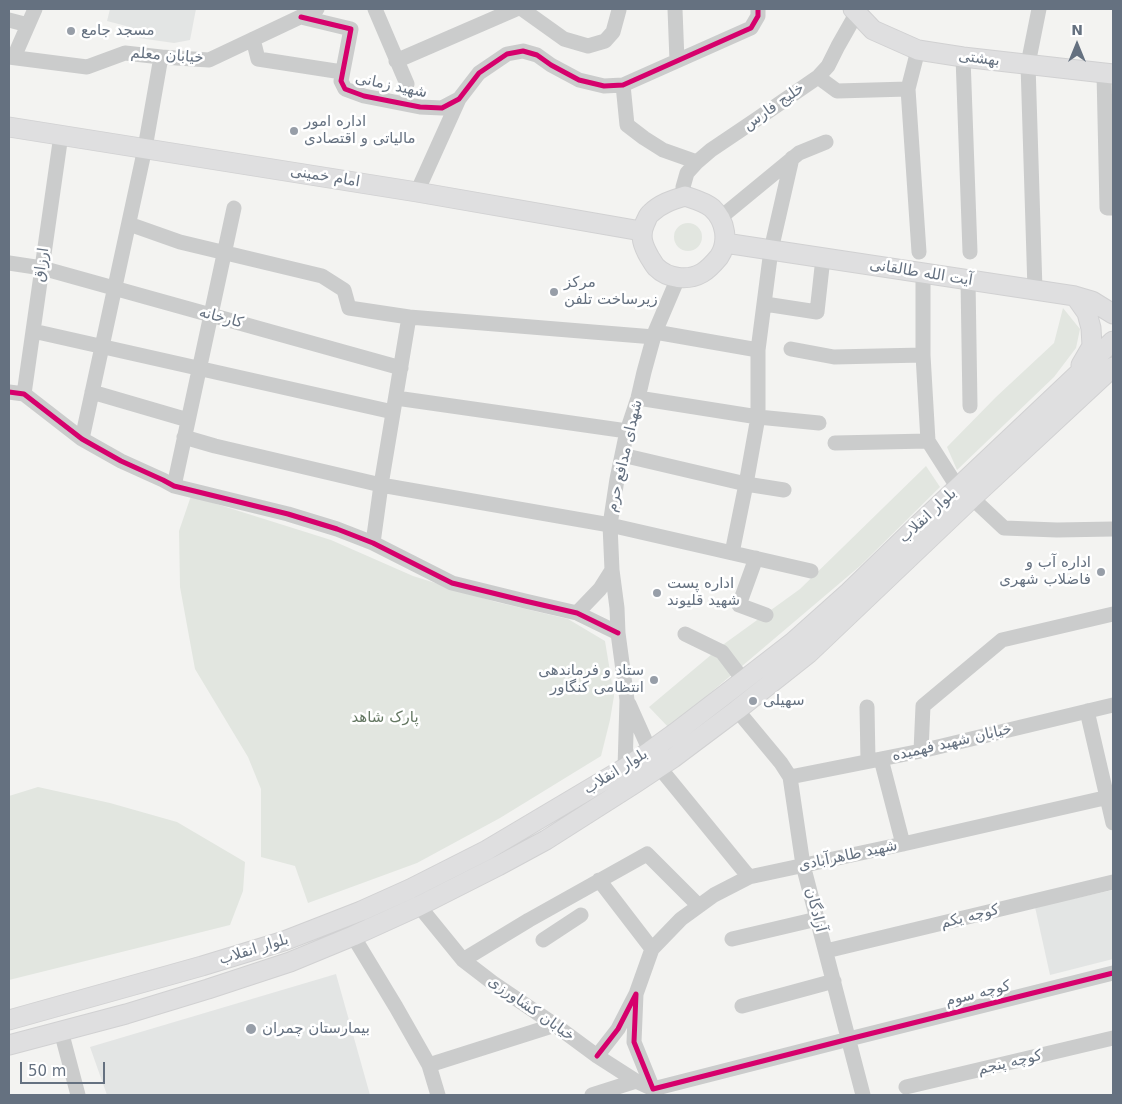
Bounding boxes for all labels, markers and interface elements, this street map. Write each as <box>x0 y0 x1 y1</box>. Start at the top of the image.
north arrow <box>1052 20 1102 70</box>
place label: مسجد جامع <box>81 22 155 40</box>
text: N <box>1071 22 1083 38</box>
marker: مسجد جامع <box>65 25 77 37</box>
street label: خیابان معلم <box>130 44 204 68</box>
street label: بهشتی <box>957 48 1001 70</box>
street label: شهید زمانی <box>353 70 429 102</box>
street label: خلیج فارس <box>740 79 808 135</box>
place label: اداره امور مالیاتی و اقتصادی <box>304 113 416 148</box>
marker: اداره امور مالیاتی و اقتصادی <box>288 125 300 137</box>
street label: امام خمینی <box>289 163 361 191</box>
street label: ارزاق <box>31 247 53 283</box>
street label: آیت الله طالقانی <box>868 256 974 290</box>
place label: مرکز زیرساخت تلفن <box>564 274 658 309</box>
marker: مرکز زیرساخت تلفن <box>548 286 560 298</box>
street label: کارخانه <box>197 303 245 333</box>
street label: شهدای مدافع حرم <box>603 398 647 514</box>
street label: بلوار انقلاب <box>896 485 960 547</box>
place label: اداره آب و فاضلاب شهری <box>999 554 1091 589</box>
marker: اداره آب و فاضلاب شهری <box>1095 566 1107 578</box>
place label: اداره پست شهید قلیوند <box>667 575 740 610</box>
marker: اداره پست شهید قلیوند <box>651 587 663 599</box>
place label: ستاد و فرماندهی انتظامی کنگاور <box>538 662 644 697</box>
marker: ستاد و فرماندهی انتظامی کنگاور <box>648 674 660 686</box>
place label: سهیلی <box>763 692 804 710</box>
marker: سهیلی <box>747 695 759 707</box>
park label: پارک شاهد <box>351 709 419 727</box>
street label: خیابان شهید فهمیده <box>890 720 1014 766</box>
street label: بلوار انقلاب <box>581 745 651 799</box>
street label: شهید طاهرآبادی <box>797 837 899 875</box>
street label: آزادگان <box>801 886 829 934</box>
street label: کوچه یکم <box>939 901 1001 933</box>
street label: بلوار انقلاب <box>217 931 291 969</box>
street label: خیابان کشاورزی <box>484 973 578 1045</box>
street label: کوچه سوم <box>944 977 1012 1011</box>
place label: بیمارستان چمران <box>262 1020 370 1038</box>
marker: بیمارستان چمران <box>244 1022 258 1036</box>
street label: کوچه پنجم <box>976 1047 1044 1079</box>
scale bar <box>22 1052 108 1084</box>
text: 50 m <box>28 1062 66 1080</box>

